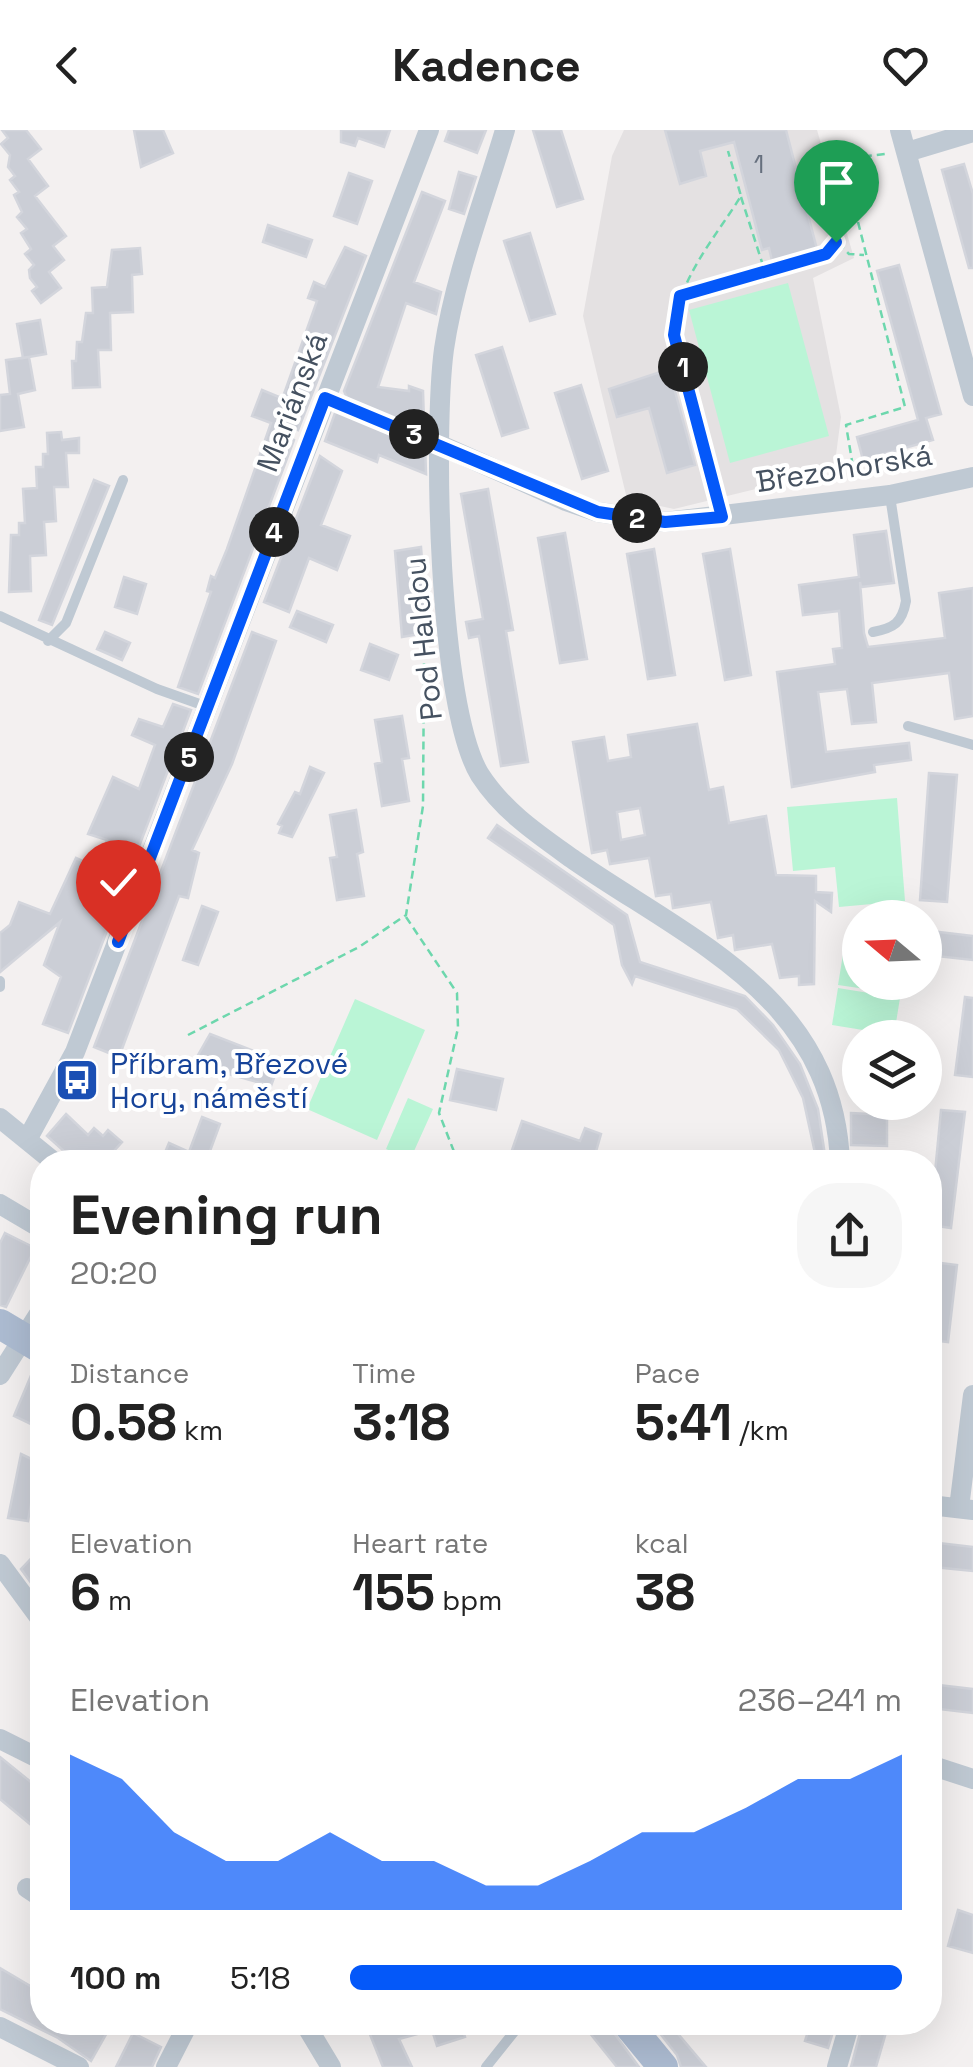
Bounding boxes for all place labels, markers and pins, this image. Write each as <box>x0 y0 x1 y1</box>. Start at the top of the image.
pin <box>794 140 879 243</box>
pin: 1 <box>658 342 708 392</box>
pin: 3 <box>389 409 439 459</box>
pin: 2 <box>612 493 662 543</box>
pin: 4 <box>249 507 299 557</box>
pin: 5 <box>164 732 214 782</box>
pin <box>76 840 161 943</box>
place label: Příbram, Březové Hory, náměstí <box>110 1044 348 1117</box>
bus stop icon: Příbram, Březové Hory, náměstí <box>54 1057 100 1103</box>

